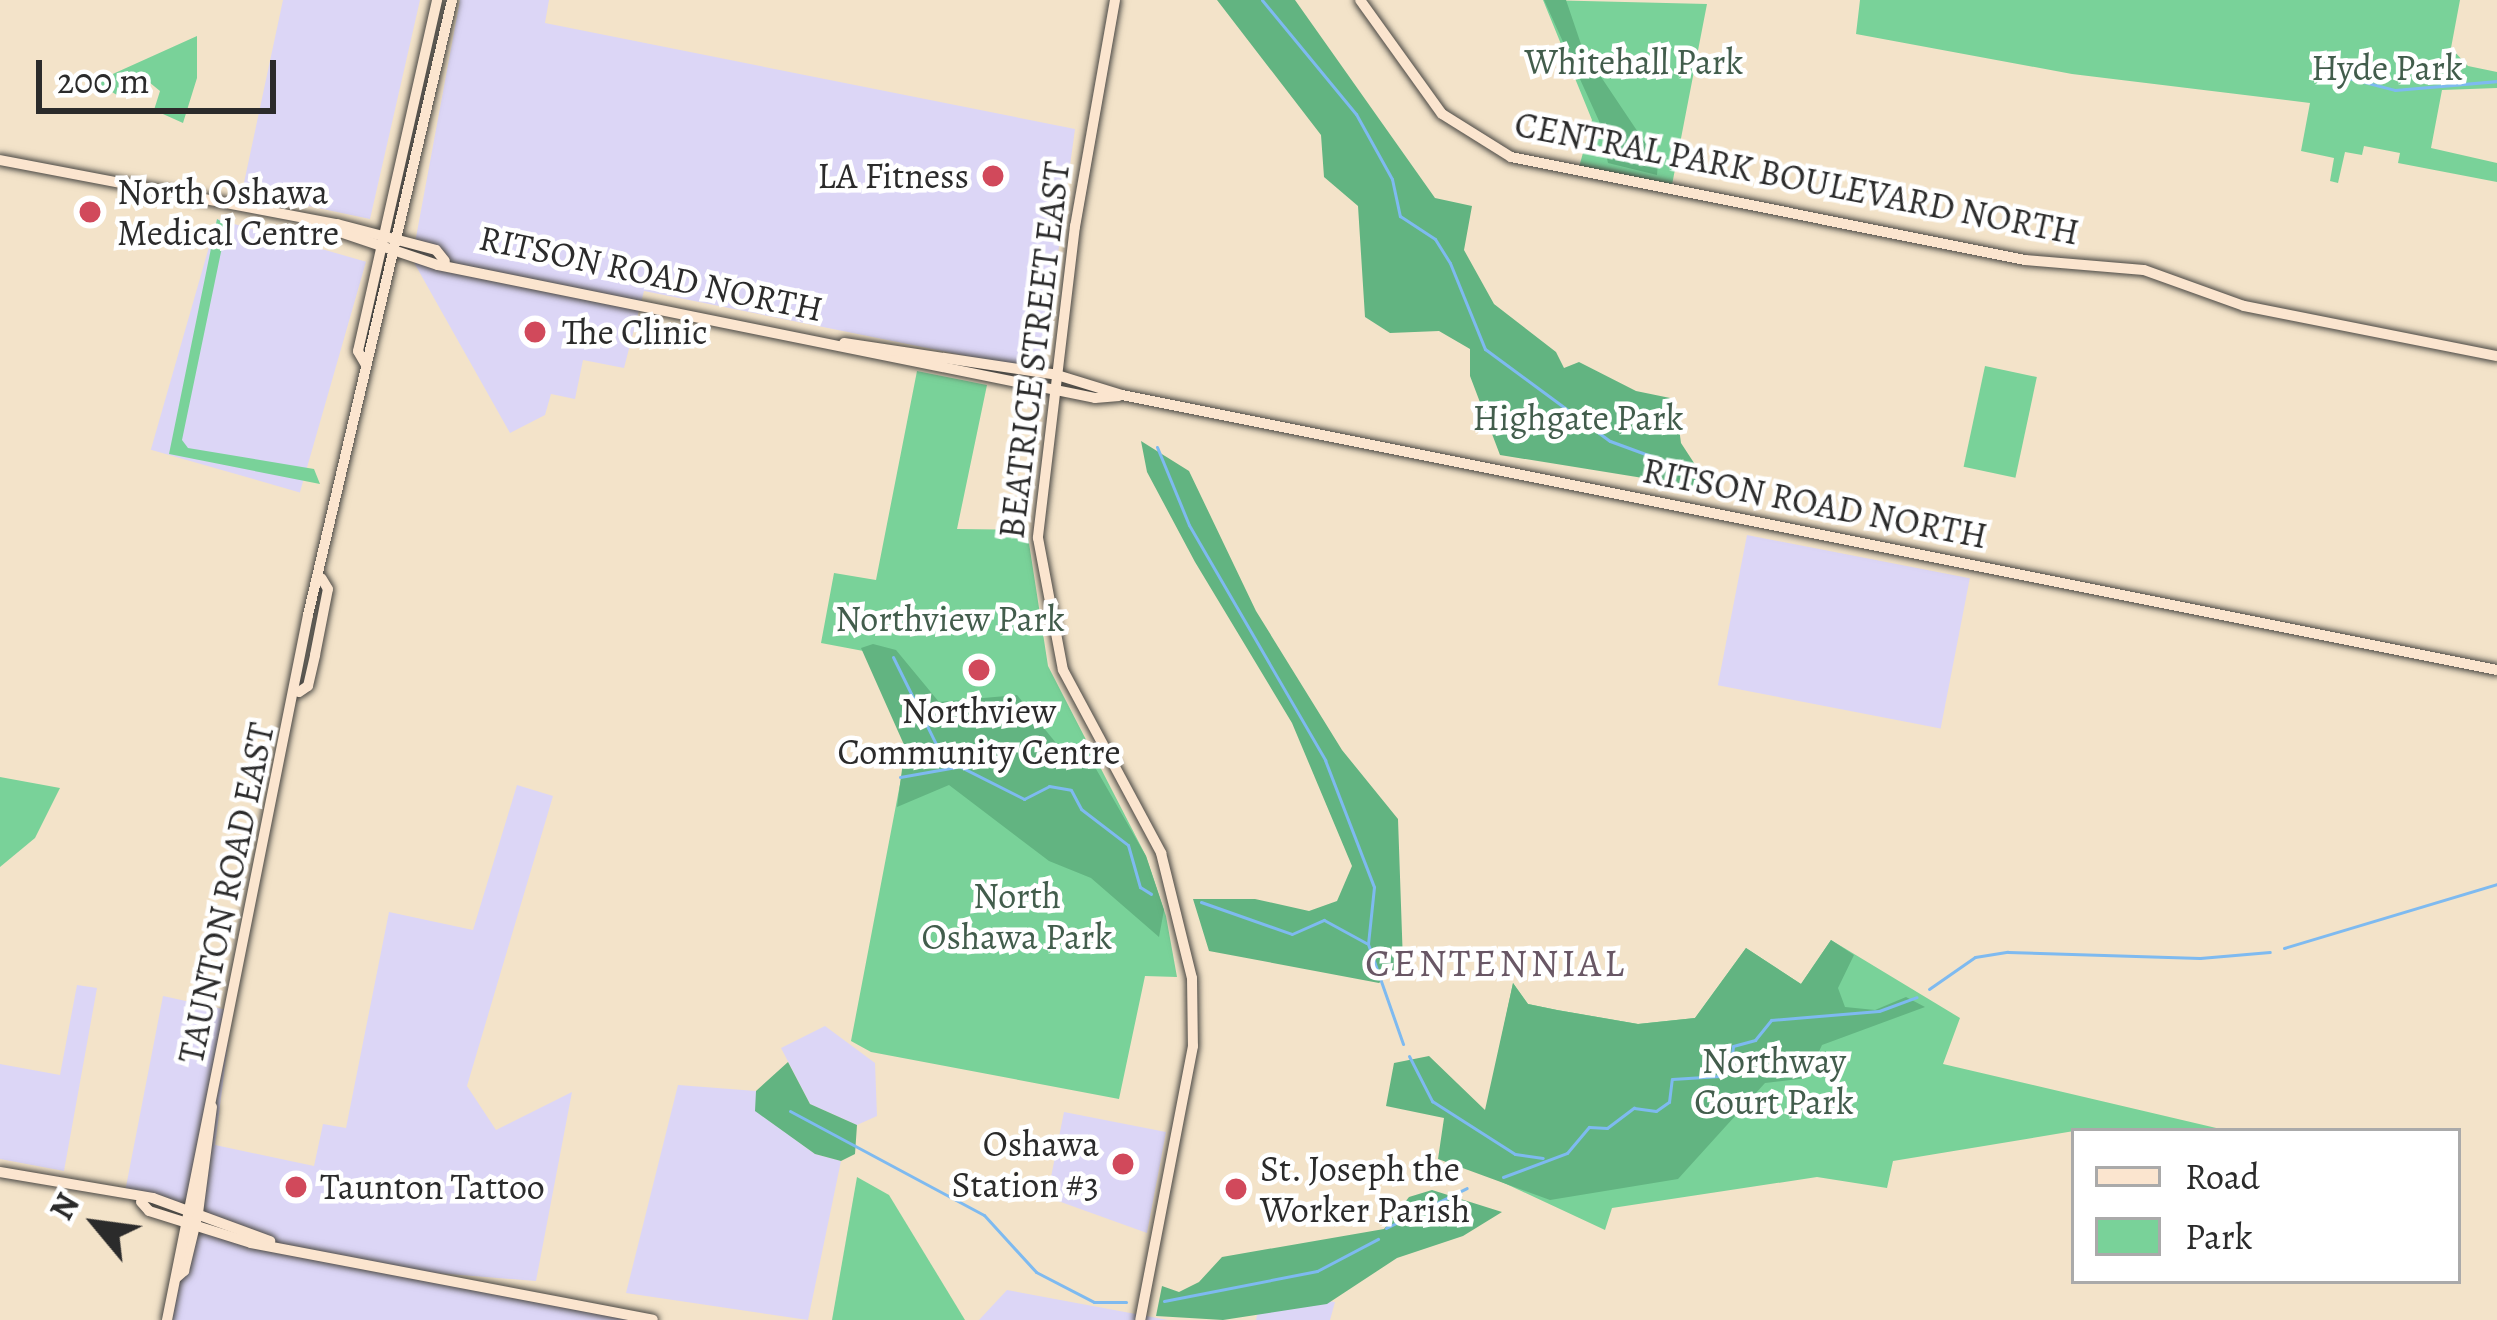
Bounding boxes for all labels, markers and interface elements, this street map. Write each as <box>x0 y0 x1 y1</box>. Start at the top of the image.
scale bar <box>42 36 282 110</box>
park label: Whitehall Park <box>1525 40 1743 84</box>
park label: Hyde Park <box>2311 46 2463 90</box>
text: 200 m <box>57 56 150 105</box>
street label: CENTRAL PARK BOULEVARD NORTH <box>1511 102 2083 254</box>
place label: LA Fitness <box>817 154 969 198</box>
street label: BEATRICE STREET EAST <box>989 159 1079 541</box>
marker: LA Fitness <box>980 163 1006 189</box>
place label: North Oshawa Medical Centre <box>117 169 339 254</box>
marker: North Oshawa Medical Centre <box>74 196 106 228</box>
street label: RITSON ROAD NORTH <box>475 215 827 331</box>
place label: The Clinic <box>562 310 708 354</box>
marker: The Clinic <box>519 316 551 348</box>
park label: Highgate Park <box>1472 396 1684 440</box>
street label: RITSON ROAD NORTH <box>1639 448 1991 558</box>
park label: Northview Park <box>835 597 1065 641</box>
marker: Northview Community Centre <box>966 657 992 683</box>
place label: Northview Community Centre <box>837 688 1121 773</box>
street label: TAUNTON ROAD EAST <box>169 719 283 1067</box>
park label: North Oshawa Park <box>922 873 1112 958</box>
district label: CENTENNIAL <box>1365 940 1627 986</box>
park label: Northway Court Park <box>1694 1038 1854 1123</box>
place label: Oshawa Station #3 <box>952 1121 1099 1206</box>
legend <box>2071 1128 2461 1284</box>
place label: St. Joseph the Worker Parish <box>1260 1146 1470 1231</box>
marker: Oshawa Station #3 <box>1110 1151 1136 1177</box>
text: Road <box>2185 1152 2260 1201</box>
north arrow <box>36 1164 156 1284</box>
place label: Taunton Tattoo <box>320 1165 545 1209</box>
marker: Taunton Tattoo <box>283 1174 309 1200</box>
marker: St. Joseph the Worker Parish <box>1223 1176 1249 1202</box>
text: N <box>39 1185 90 1228</box>
text: Park <box>2185 1212 2253 1261</box>

